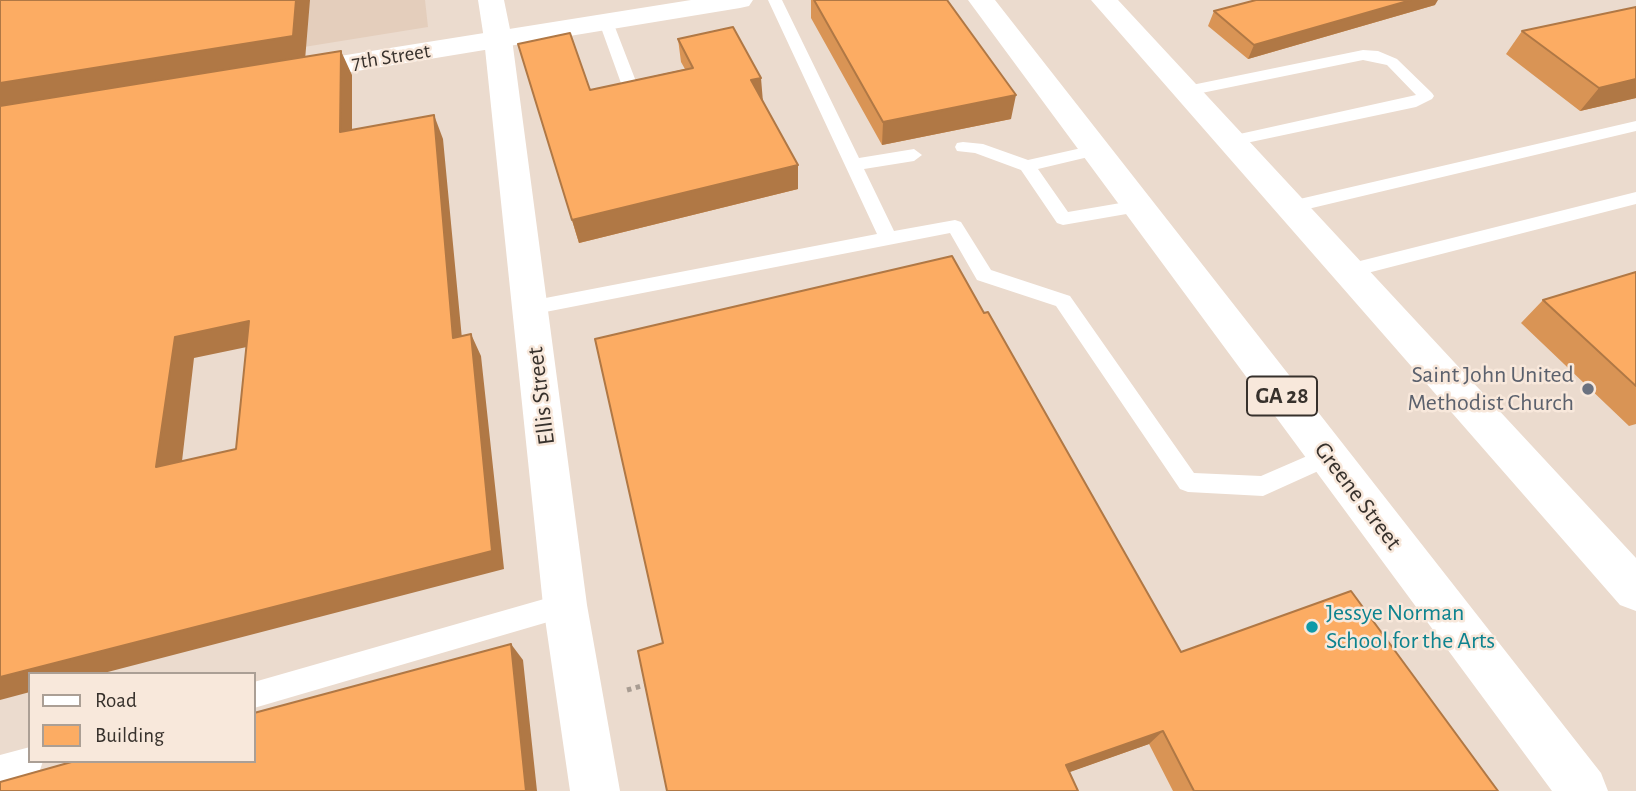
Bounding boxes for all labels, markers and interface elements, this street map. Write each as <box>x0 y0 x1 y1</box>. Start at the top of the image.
street label: 7th Street <box>350 38 432 76</box>
street label: Ellis Street <box>521 345 561 447</box>
place label: Saint John United Methodist Church <box>1407 361 1574 417</box>
road number: GA 28 <box>1247 376 1317 416</box>
marker: Saint John United Methodist Church <box>1580 381 1596 397</box>
street label: Greene Street <box>1308 436 1408 556</box>
place label: Jessye Norman School for the Arts <box>1326 599 1495 655</box>
marker: Jessye Norman School for the Arts <box>1304 619 1320 635</box>
legend <box>28 672 256 763</box>
text: Road <box>95 690 137 711</box>
text: Building <box>95 725 164 746</box>

